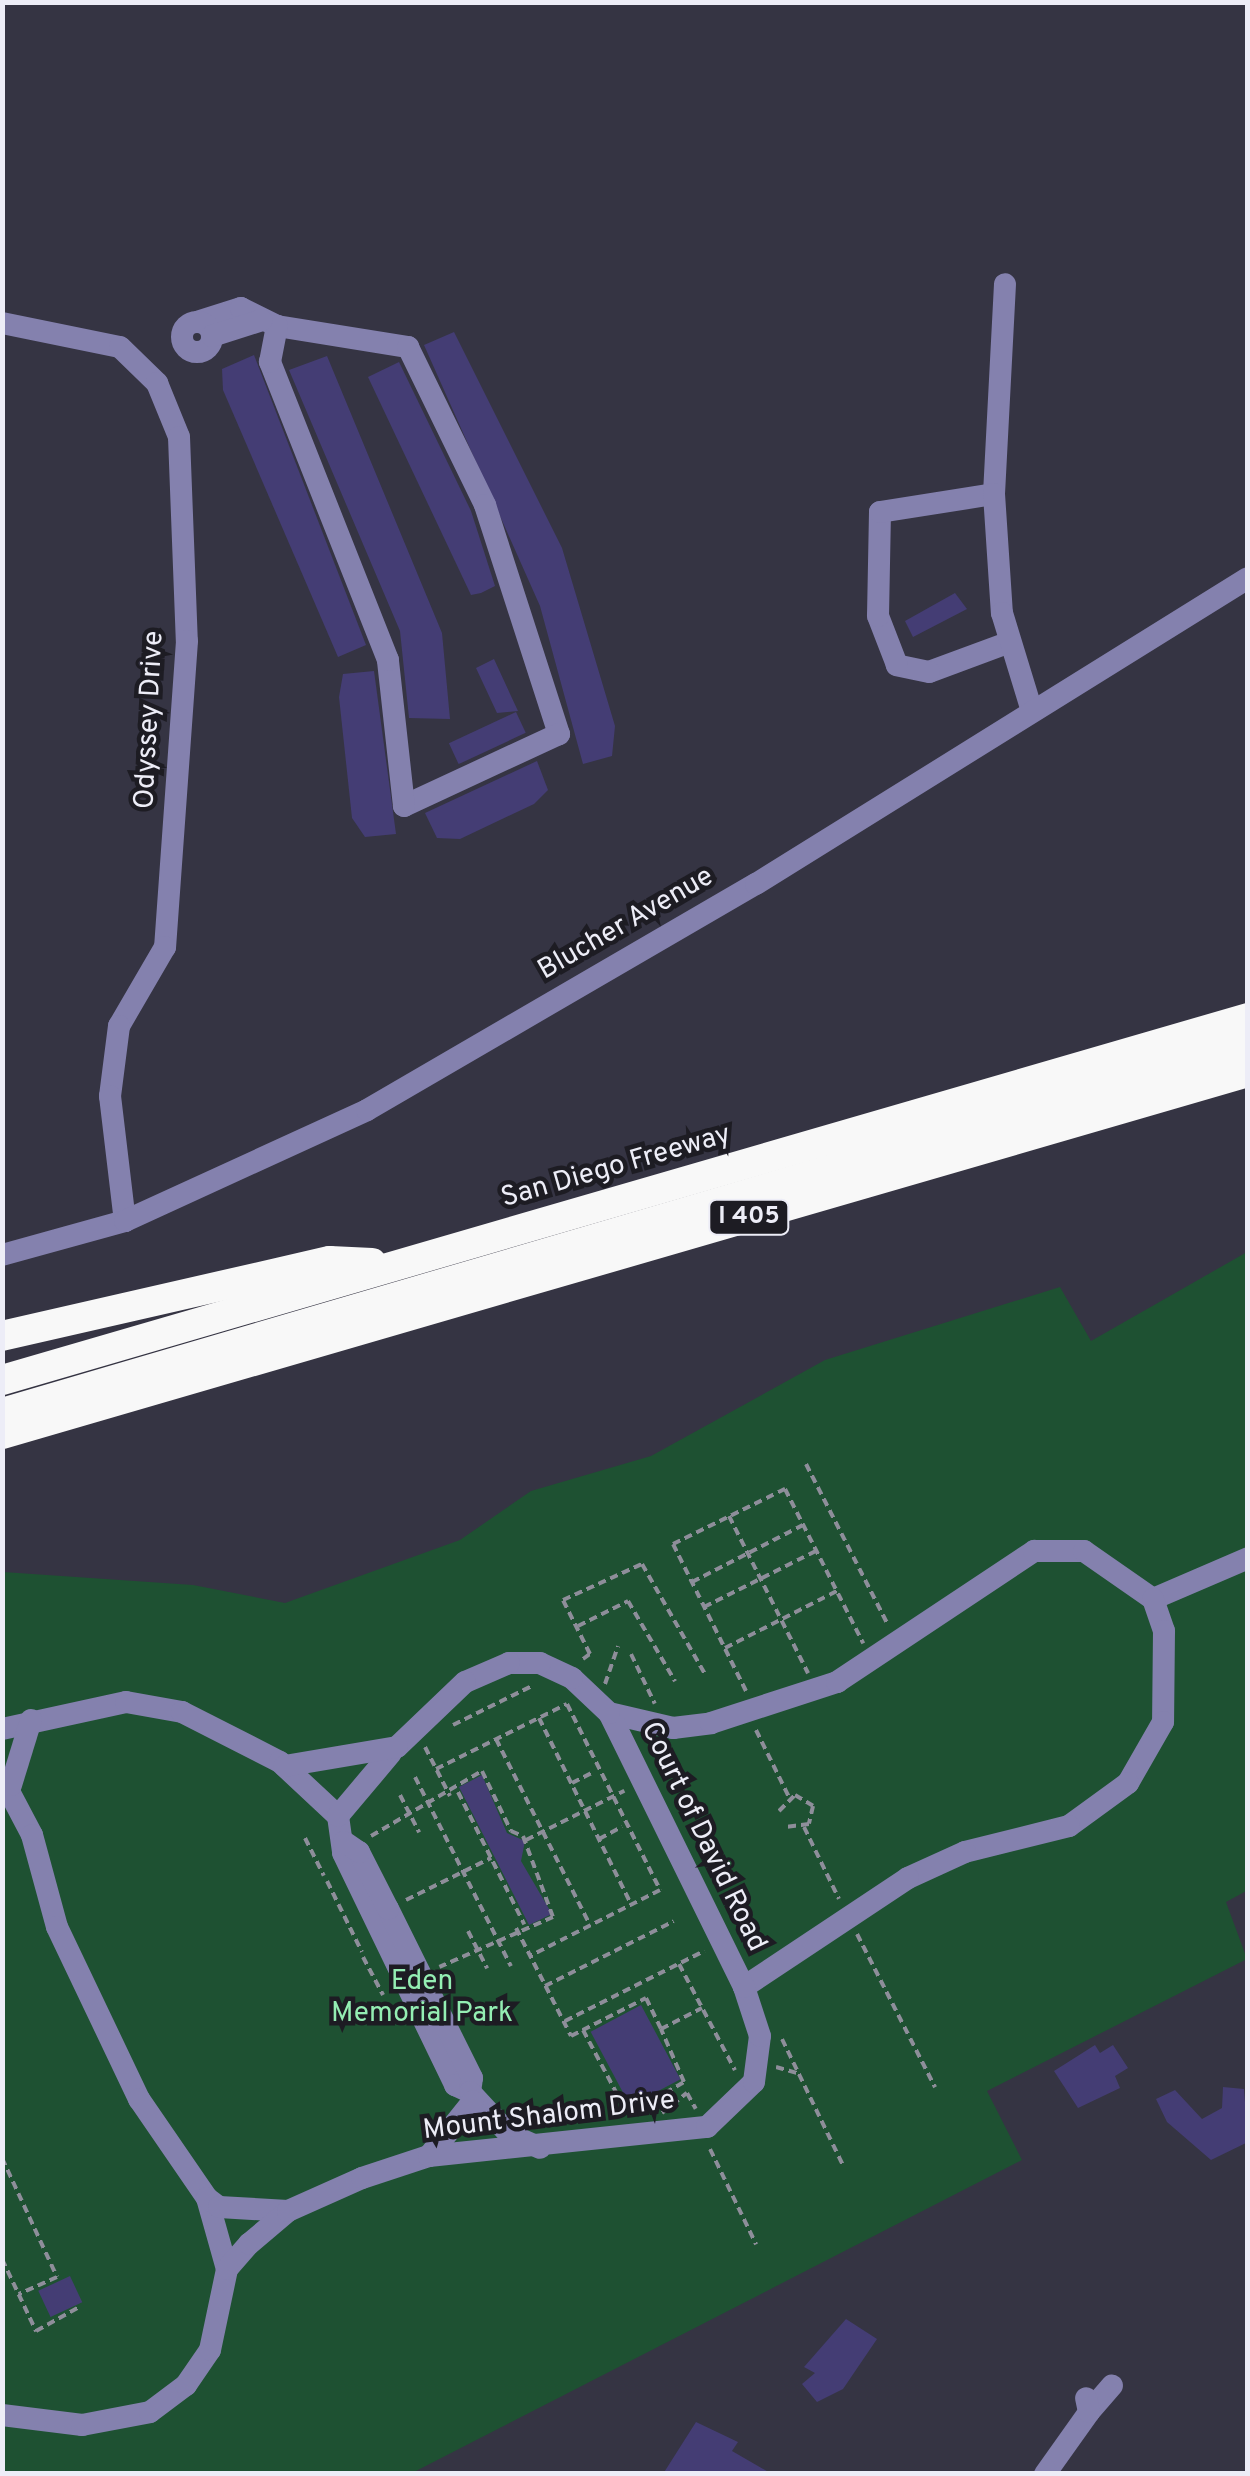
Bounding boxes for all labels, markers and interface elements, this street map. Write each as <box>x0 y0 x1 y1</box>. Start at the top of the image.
street label: Odyssey Drive <box>129 630 171 810</box>
street label: Blucher Avenue <box>532 860 720 988</box>
street label: San Diego Freeway <box>497 1118 735 1216</box>
road number: I 405 <box>706 1197 792 1237</box>
street label: Court of David Road <box>633 1717 773 1957</box>
park label: Eden Memorial Park <box>331 1965 513 2031</box>
street label: Mount Shalom Drive <box>421 2084 677 2148</box>

